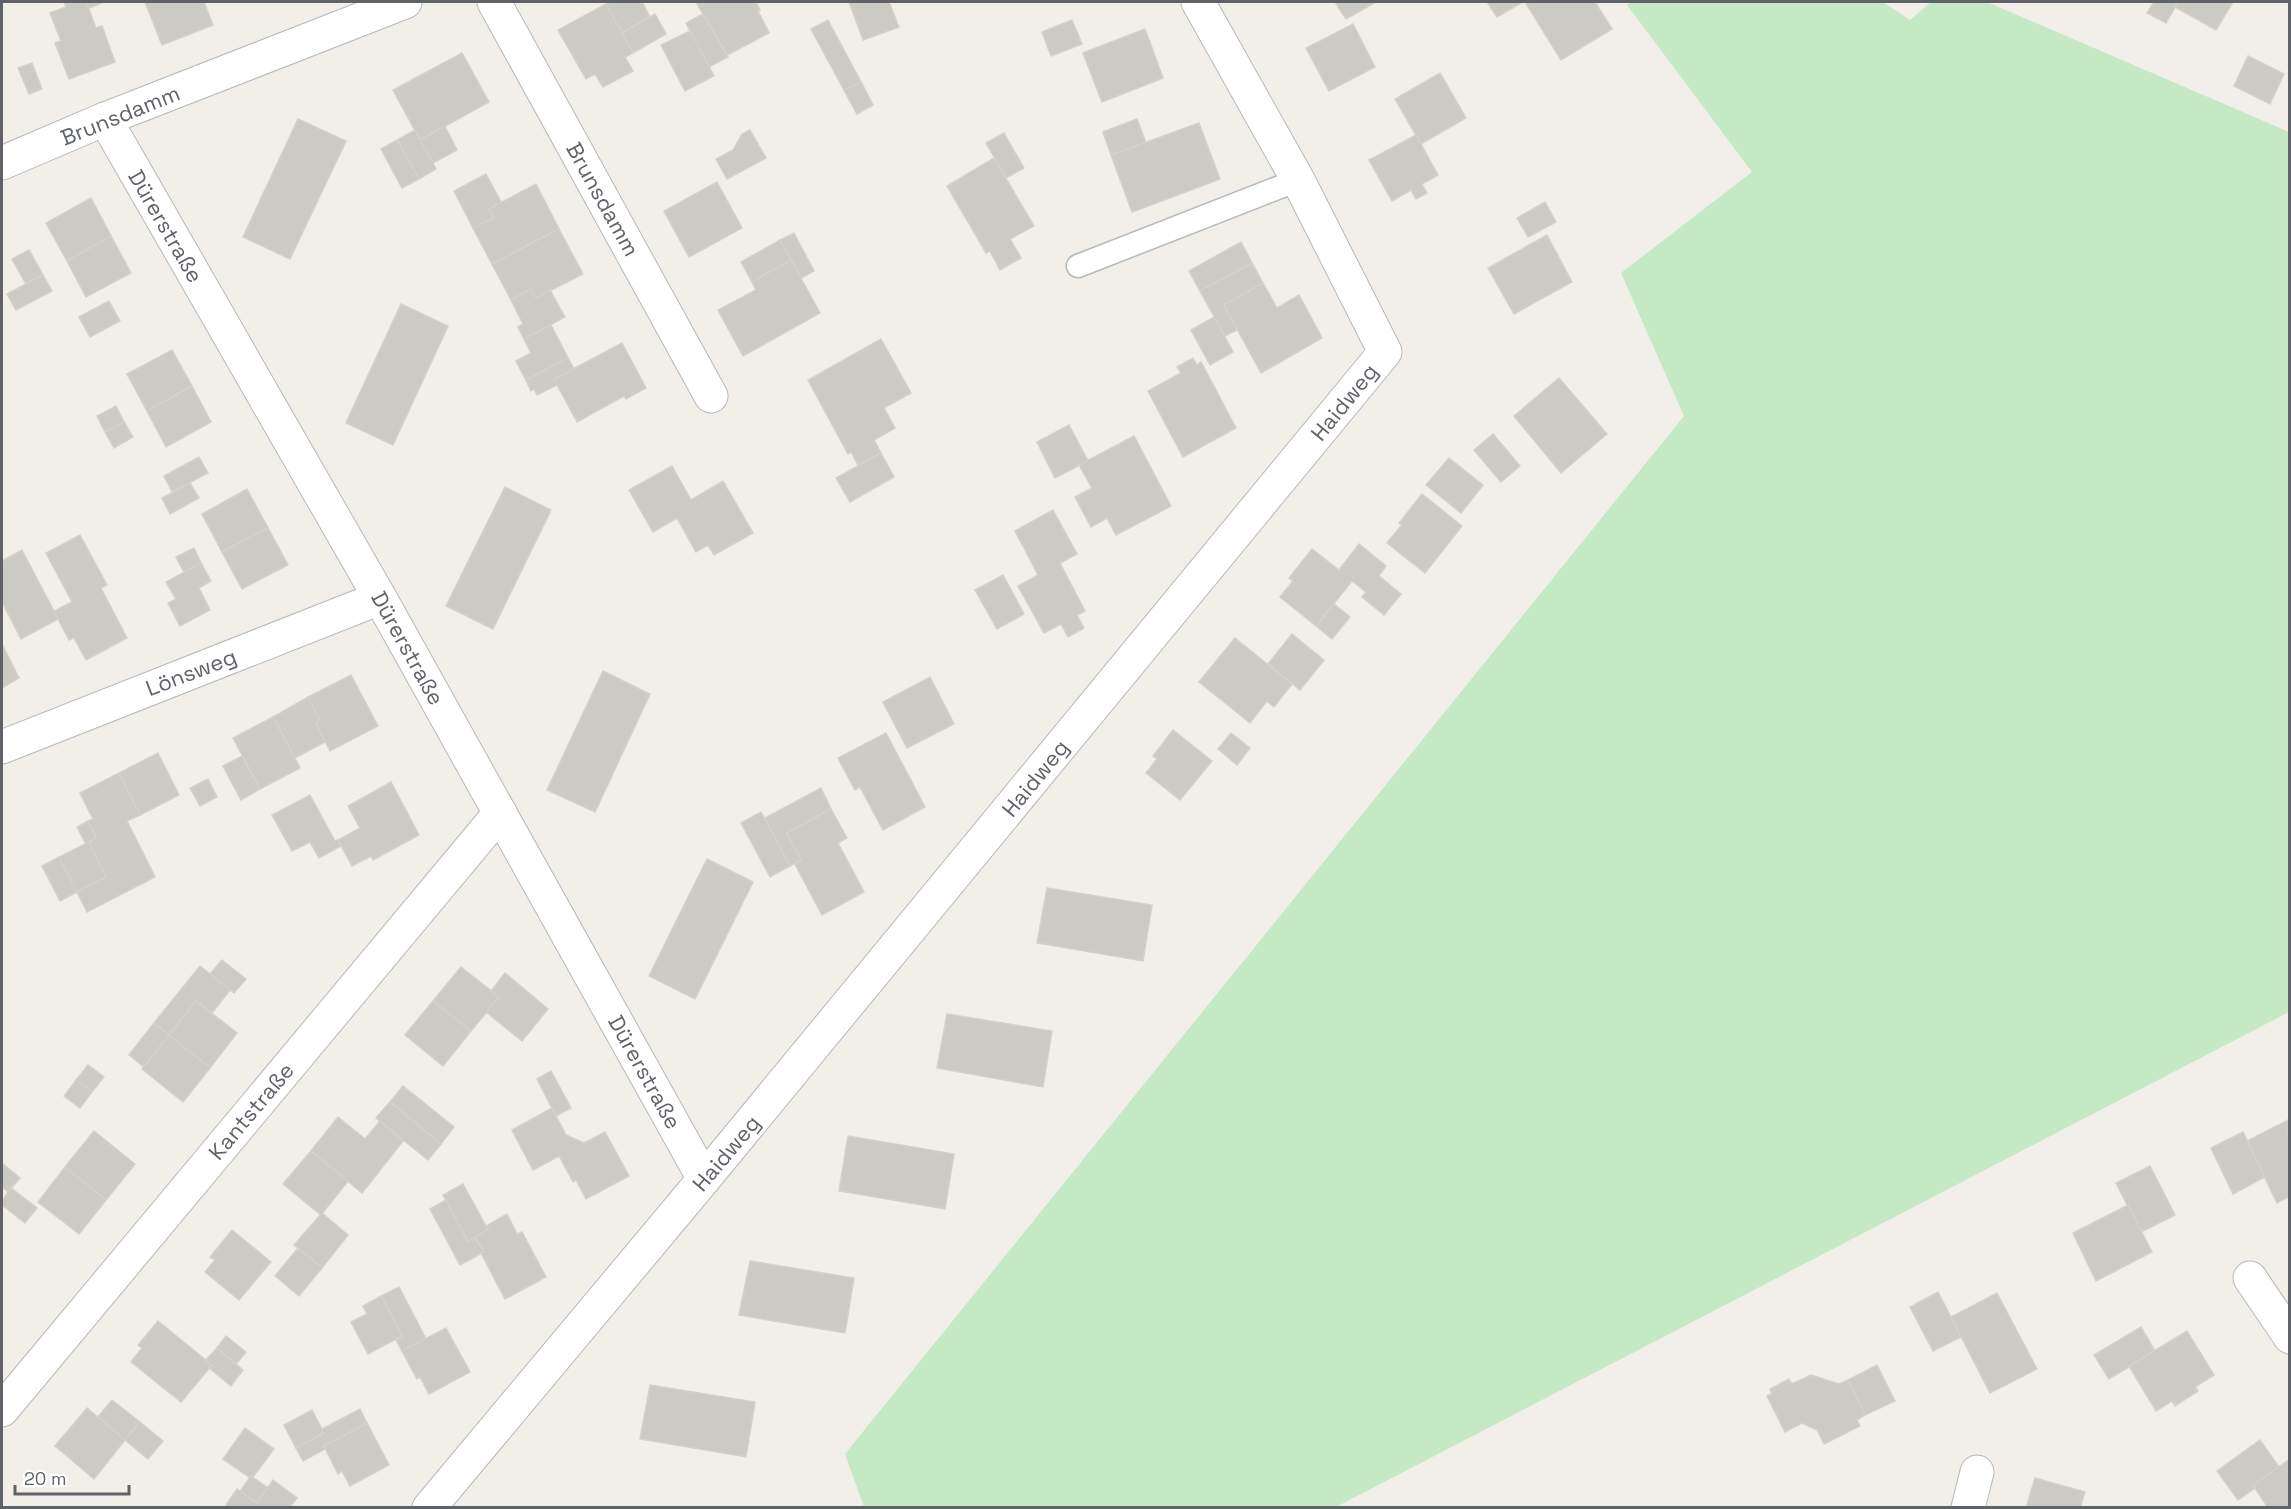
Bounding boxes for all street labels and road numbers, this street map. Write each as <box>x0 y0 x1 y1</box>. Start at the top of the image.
street label: Brunsdamm <box>56 78 184 152</box>
street label: Brunsdamm <box>560 137 646 261</box>
street label: Dürerstraße <box>122 164 210 288</box>
street label: Haidweg <box>1304 358 1384 446</box>
street label: Dürerstraße <box>365 586 451 710</box>
street label: Lönsweg <box>142 642 240 702</box>
street label: Haidweg <box>995 734 1075 822</box>
street label: Dürerstraße <box>602 1010 688 1134</box>
street label: Kantstraße <box>202 1057 300 1165</box>
street label: Haidweg <box>686 1109 766 1197</box>

